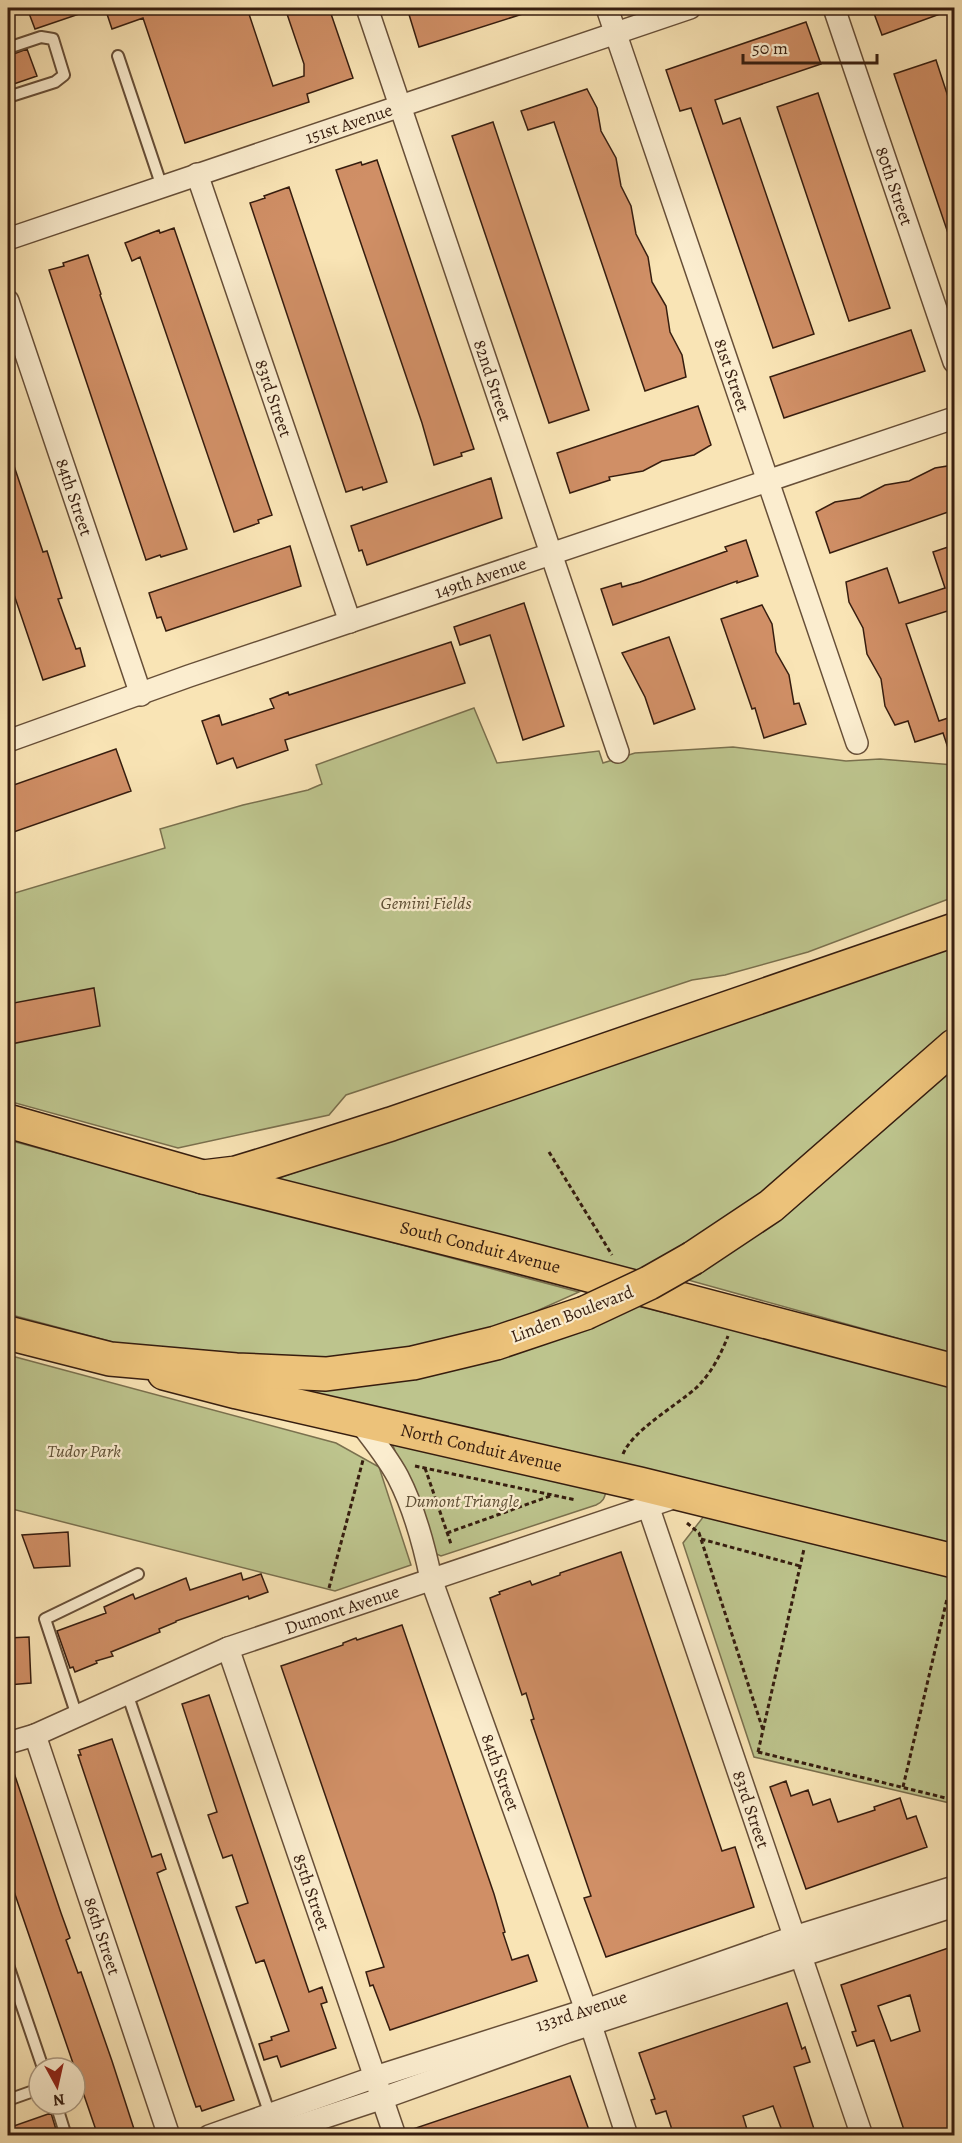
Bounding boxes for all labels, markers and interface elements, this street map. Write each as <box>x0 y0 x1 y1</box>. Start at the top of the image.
scale bar <box>743 27 876 65</box>
text: 50 m <box>752 36 788 60</box>
street label: 151st Avenue <box>302 98 396 149</box>
street label: 80th Street <box>870 143 919 229</box>
street label: 81st Street <box>708 335 756 415</box>
street label: 82nd Street <box>468 336 518 424</box>
street label: 83rd Street <box>249 356 298 440</box>
street label: 84th Street <box>50 455 98 539</box>
street label: 149th Avenue <box>432 551 530 604</box>
park label: Gemini Fields <box>381 891 472 915</box>
street label: South Conduit Avenue <box>398 1215 563 1279</box>
street label: Linden Boulevard <box>507 1279 637 1348</box>
street label: North Conduit Avenue <box>398 1418 564 1478</box>
park label: Tudor Park <box>47 1439 121 1463</box>
park label: Dumont Triangle <box>405 1489 520 1513</box>
street label: Dumont Avenue <box>281 1579 402 1640</box>
street label: 84th Street <box>476 1730 525 1814</box>
street label: 83rd Street <box>727 1767 775 1851</box>
street label: 85th Street <box>287 1850 336 1934</box>
street label: 86th Street <box>78 1894 126 1978</box>
street label: 133rd Avenue <box>533 1984 630 2037</box>
north arrow <box>27 2056 87 2116</box>
text: N <box>51 2088 66 2112</box>

